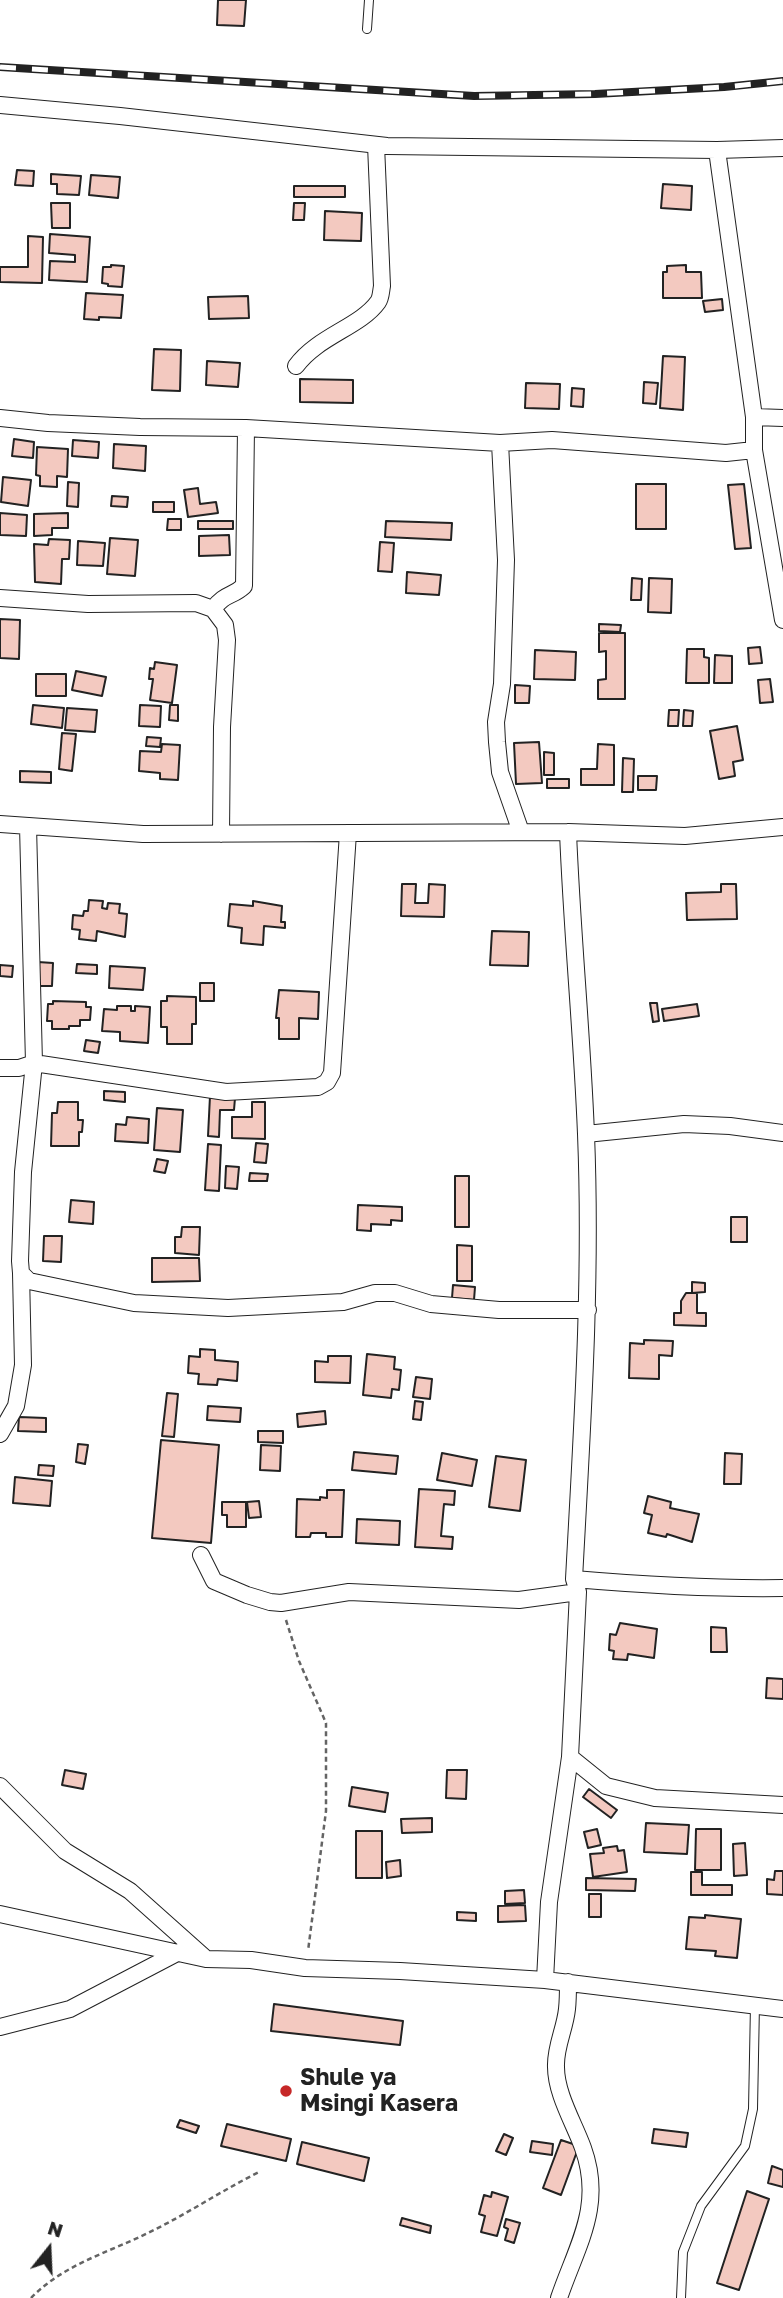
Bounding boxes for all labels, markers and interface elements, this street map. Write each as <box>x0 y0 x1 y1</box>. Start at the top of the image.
place label: Shule ya Msingi Kasera <box>300 2064 458 2118</box>
marker: Shule ya Msingi Kasera <box>278 2083 294 2099</box>
north arrow <box>14 2214 84 2284</box>
text: N <box>45 2215 66 2242</box>

